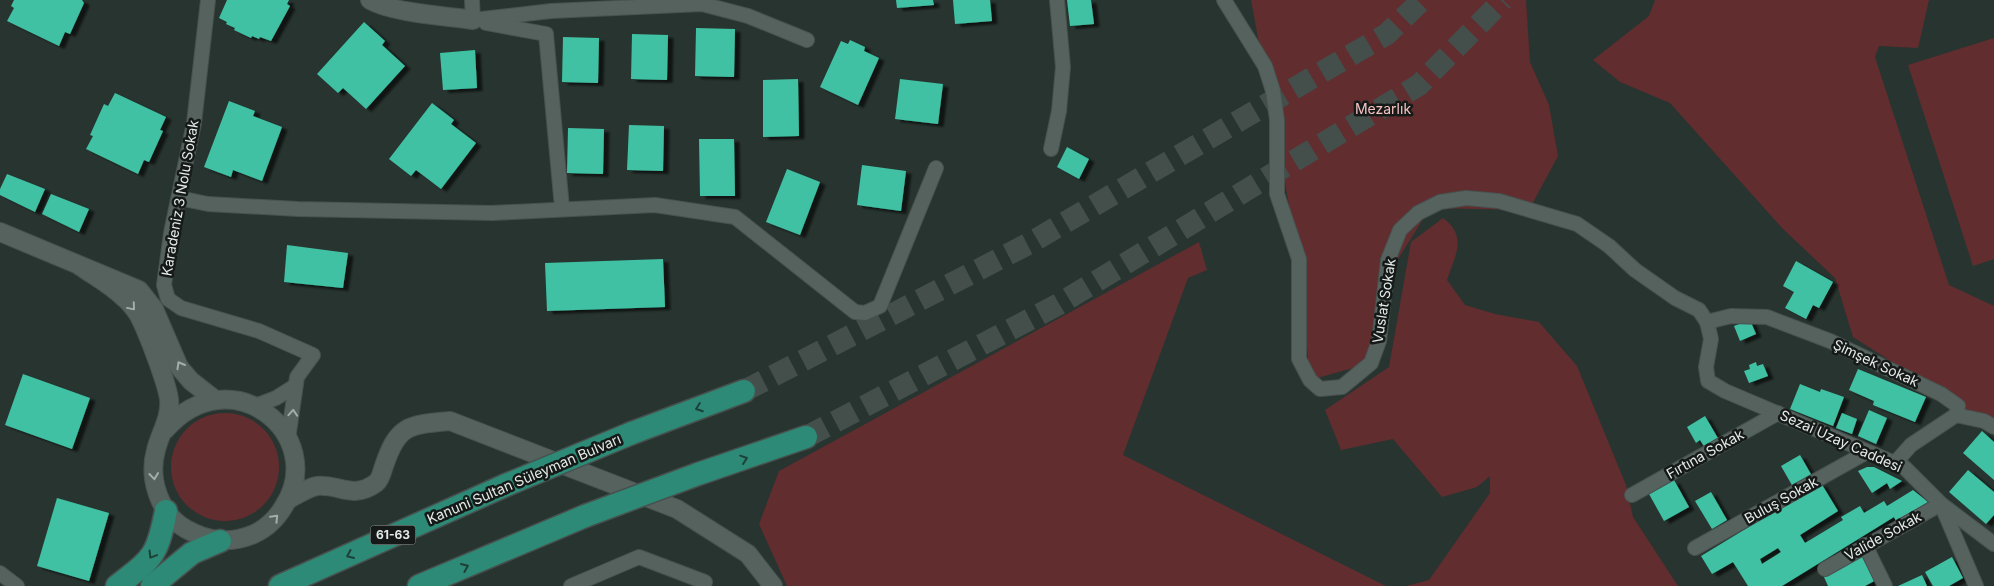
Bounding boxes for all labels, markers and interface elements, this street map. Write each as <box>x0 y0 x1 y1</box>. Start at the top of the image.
park label: Mezarlık <box>1355 100 1411 117</box>
street label: Karadeniz 3 Nolu Sokak <box>157 118 202 277</box>
street label: Vuslat Sokak <box>1368 257 1399 345</box>
one-way arrow <box>126 301 135 310</box>
street label: Şimşek Sokak <box>1831 335 1922 390</box>
one-way arrow <box>176 362 186 371</box>
one-way arrow <box>695 402 703 412</box>
street label: Sezai Uzay Caddesi <box>1778 406 1905 475</box>
one-way arrow <box>287 409 298 417</box>
street label: Fırtına Sokak <box>1663 425 1747 482</box>
street label: Kanuni Sultan Süleyman Bulvarı <box>424 430 623 527</box>
one-way arrow <box>739 454 747 464</box>
street label: Buluş Sokak <box>1741 472 1821 527</box>
one-way arrow <box>148 473 159 481</box>
street label: Valide Sokak <box>1842 507 1924 564</box>
one-way arrow <box>269 515 278 524</box>
road number: 61-63 <box>370 526 416 544</box>
one-way arrow <box>346 548 355 559</box>
one-way arrow <box>148 550 158 559</box>
one-way arrow <box>460 563 469 574</box>

